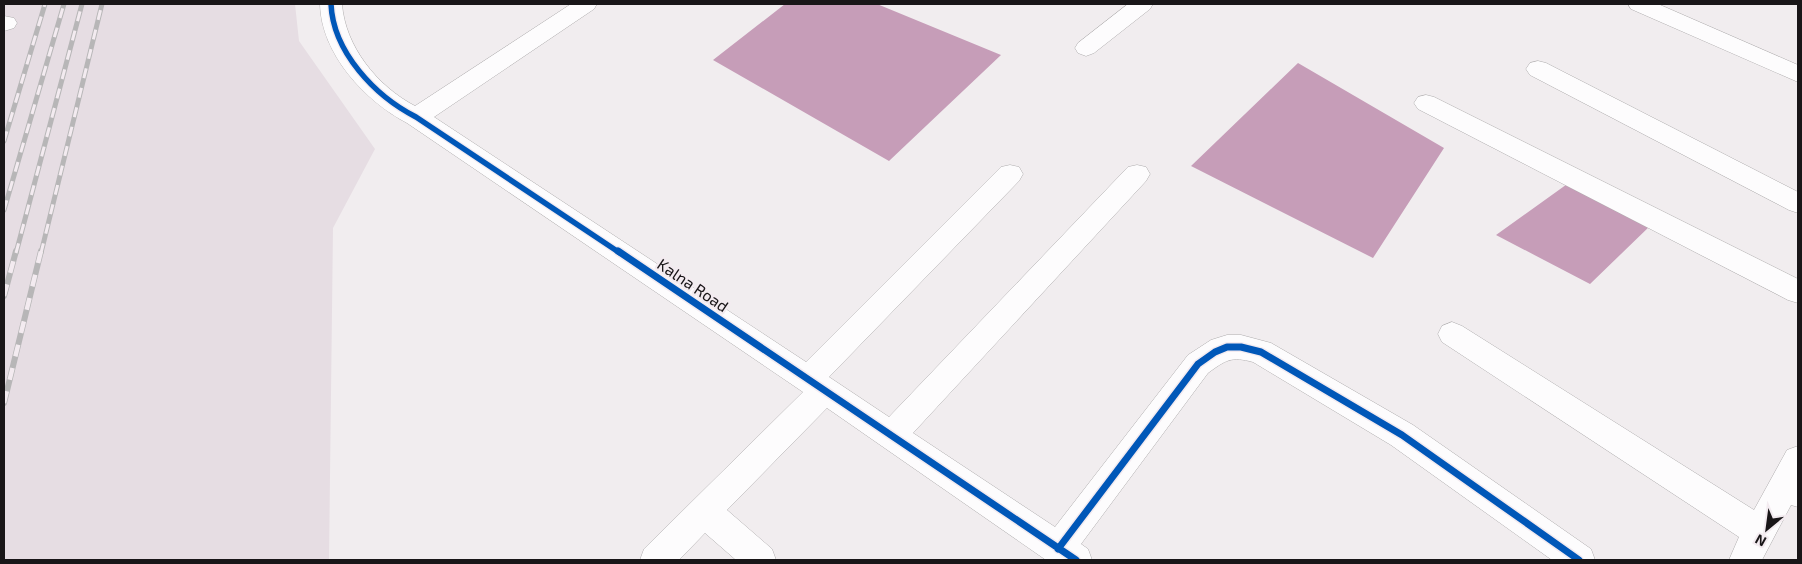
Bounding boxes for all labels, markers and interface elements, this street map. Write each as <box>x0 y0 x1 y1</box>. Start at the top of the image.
street label: Kalna Road <box>654 254 732 315</box>
north arrow <box>1742 504 1792 554</box>
text: N <box>1752 531 1769 551</box>

